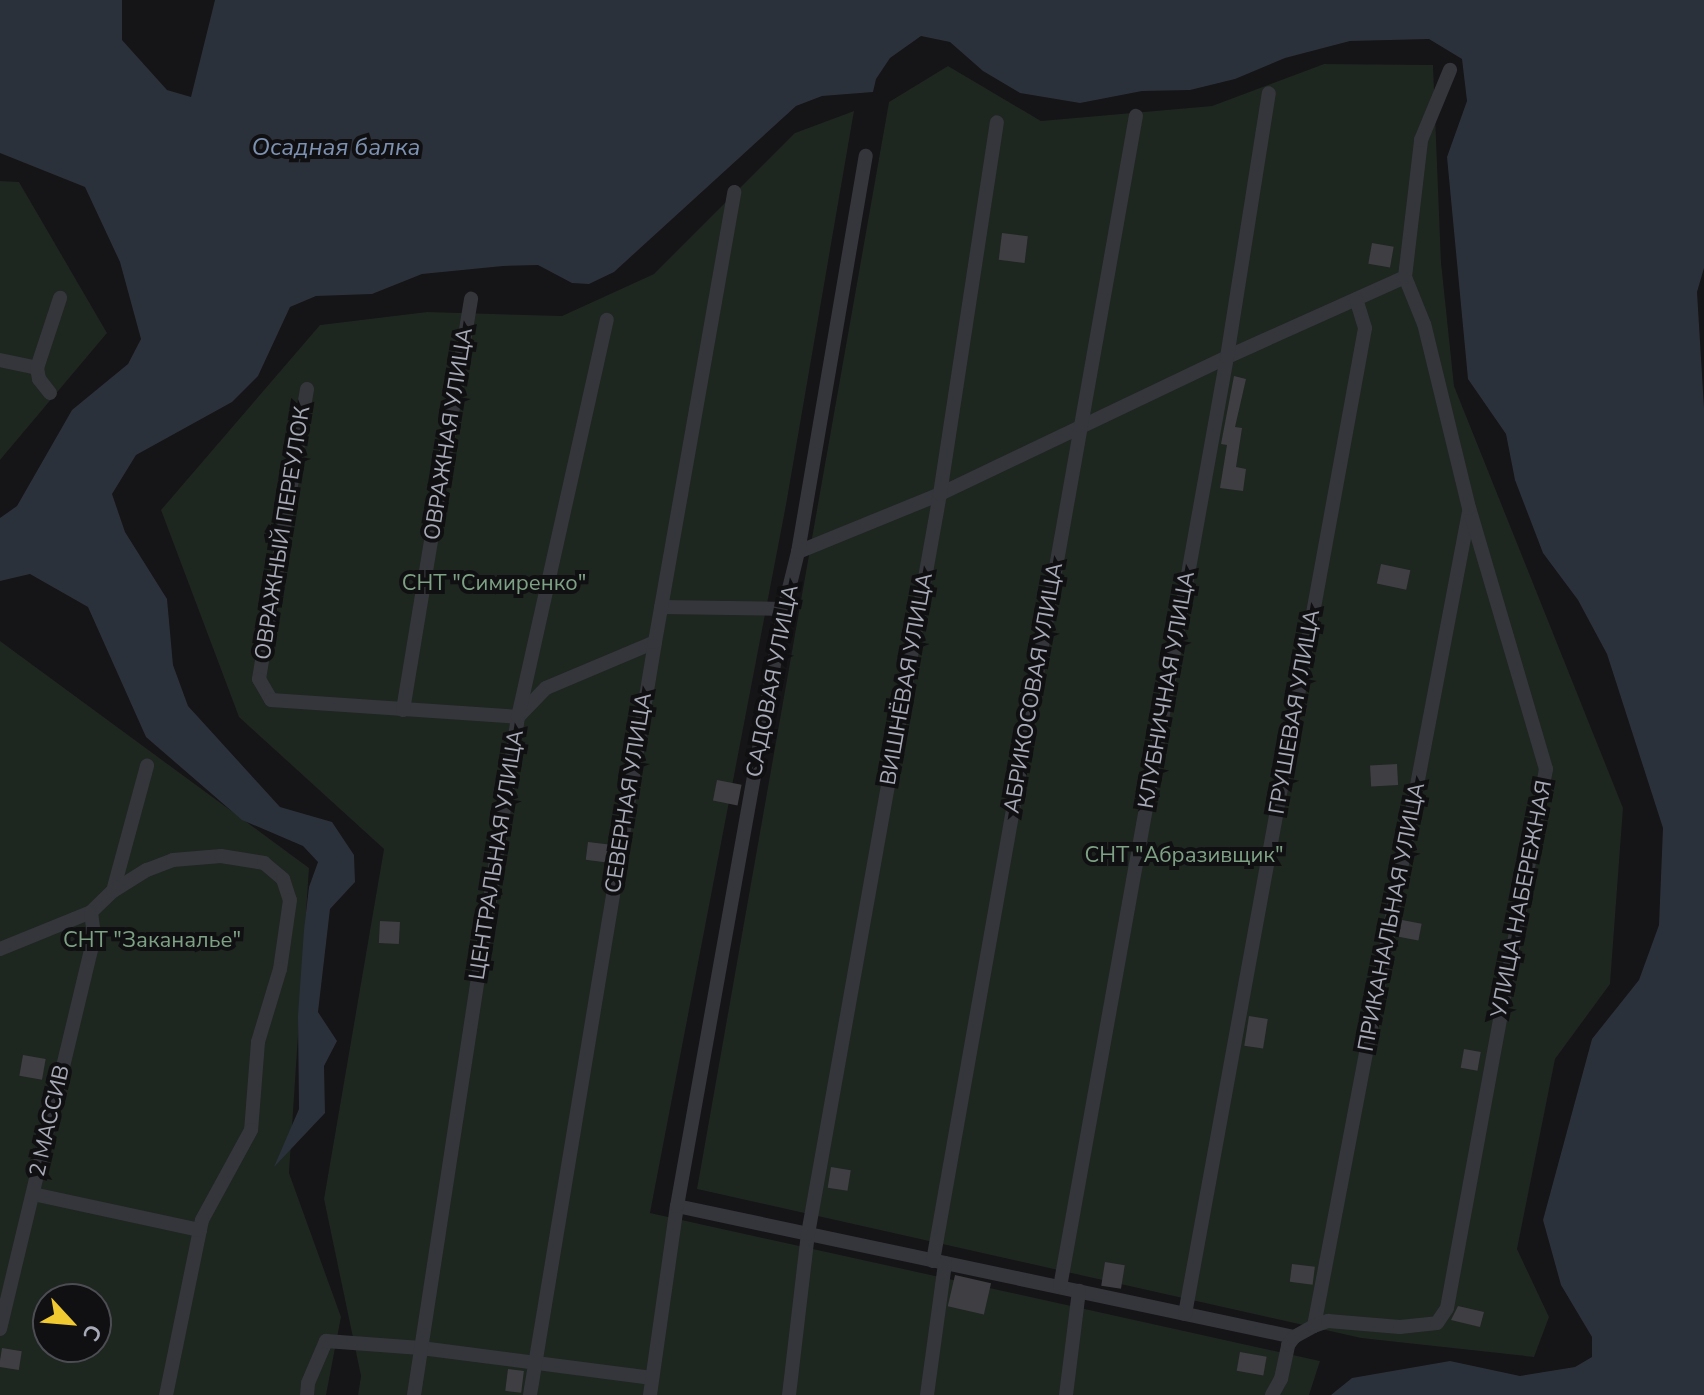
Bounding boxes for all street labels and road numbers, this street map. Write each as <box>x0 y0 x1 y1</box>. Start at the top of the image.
street label: ОВРАЖНАЯ УЛИЦА <box>419 326 479 542</box>
street label: ОВРАЖНЫЙ ПЕРЕУЛОК <box>250 404 316 662</box>
street label: АБРИКОСОВАЯ УЛИЦА <box>999 560 1069 816</box>
street label: КЛУБНИЧНАЯ УЛИЦА <box>1133 569 1201 811</box>
street label: ВИШНЁВАЯ УЛИЦА <box>875 571 939 787</box>
street label: САДОВАЯ УЛИЦА <box>741 582 805 780</box>
street label: ГРУШЕВАЯ УЛИЦА <box>1264 608 1326 816</box>
street label: СЕВЕРНАЯ УЛИЦА <box>600 691 658 895</box>
street label: ЦЕНТРАЛЬНАЯ УЛИЦА <box>464 728 530 982</box>
street label: УЛИЦА НАБЕРЕЖНАЯ <box>1486 778 1558 1020</box>
street label: ПРИКАНАЛЬНАЯ УЛИЦА <box>1353 780 1431 1054</box>
street label: 2 МАССИВ <box>24 1063 76 1179</box>

